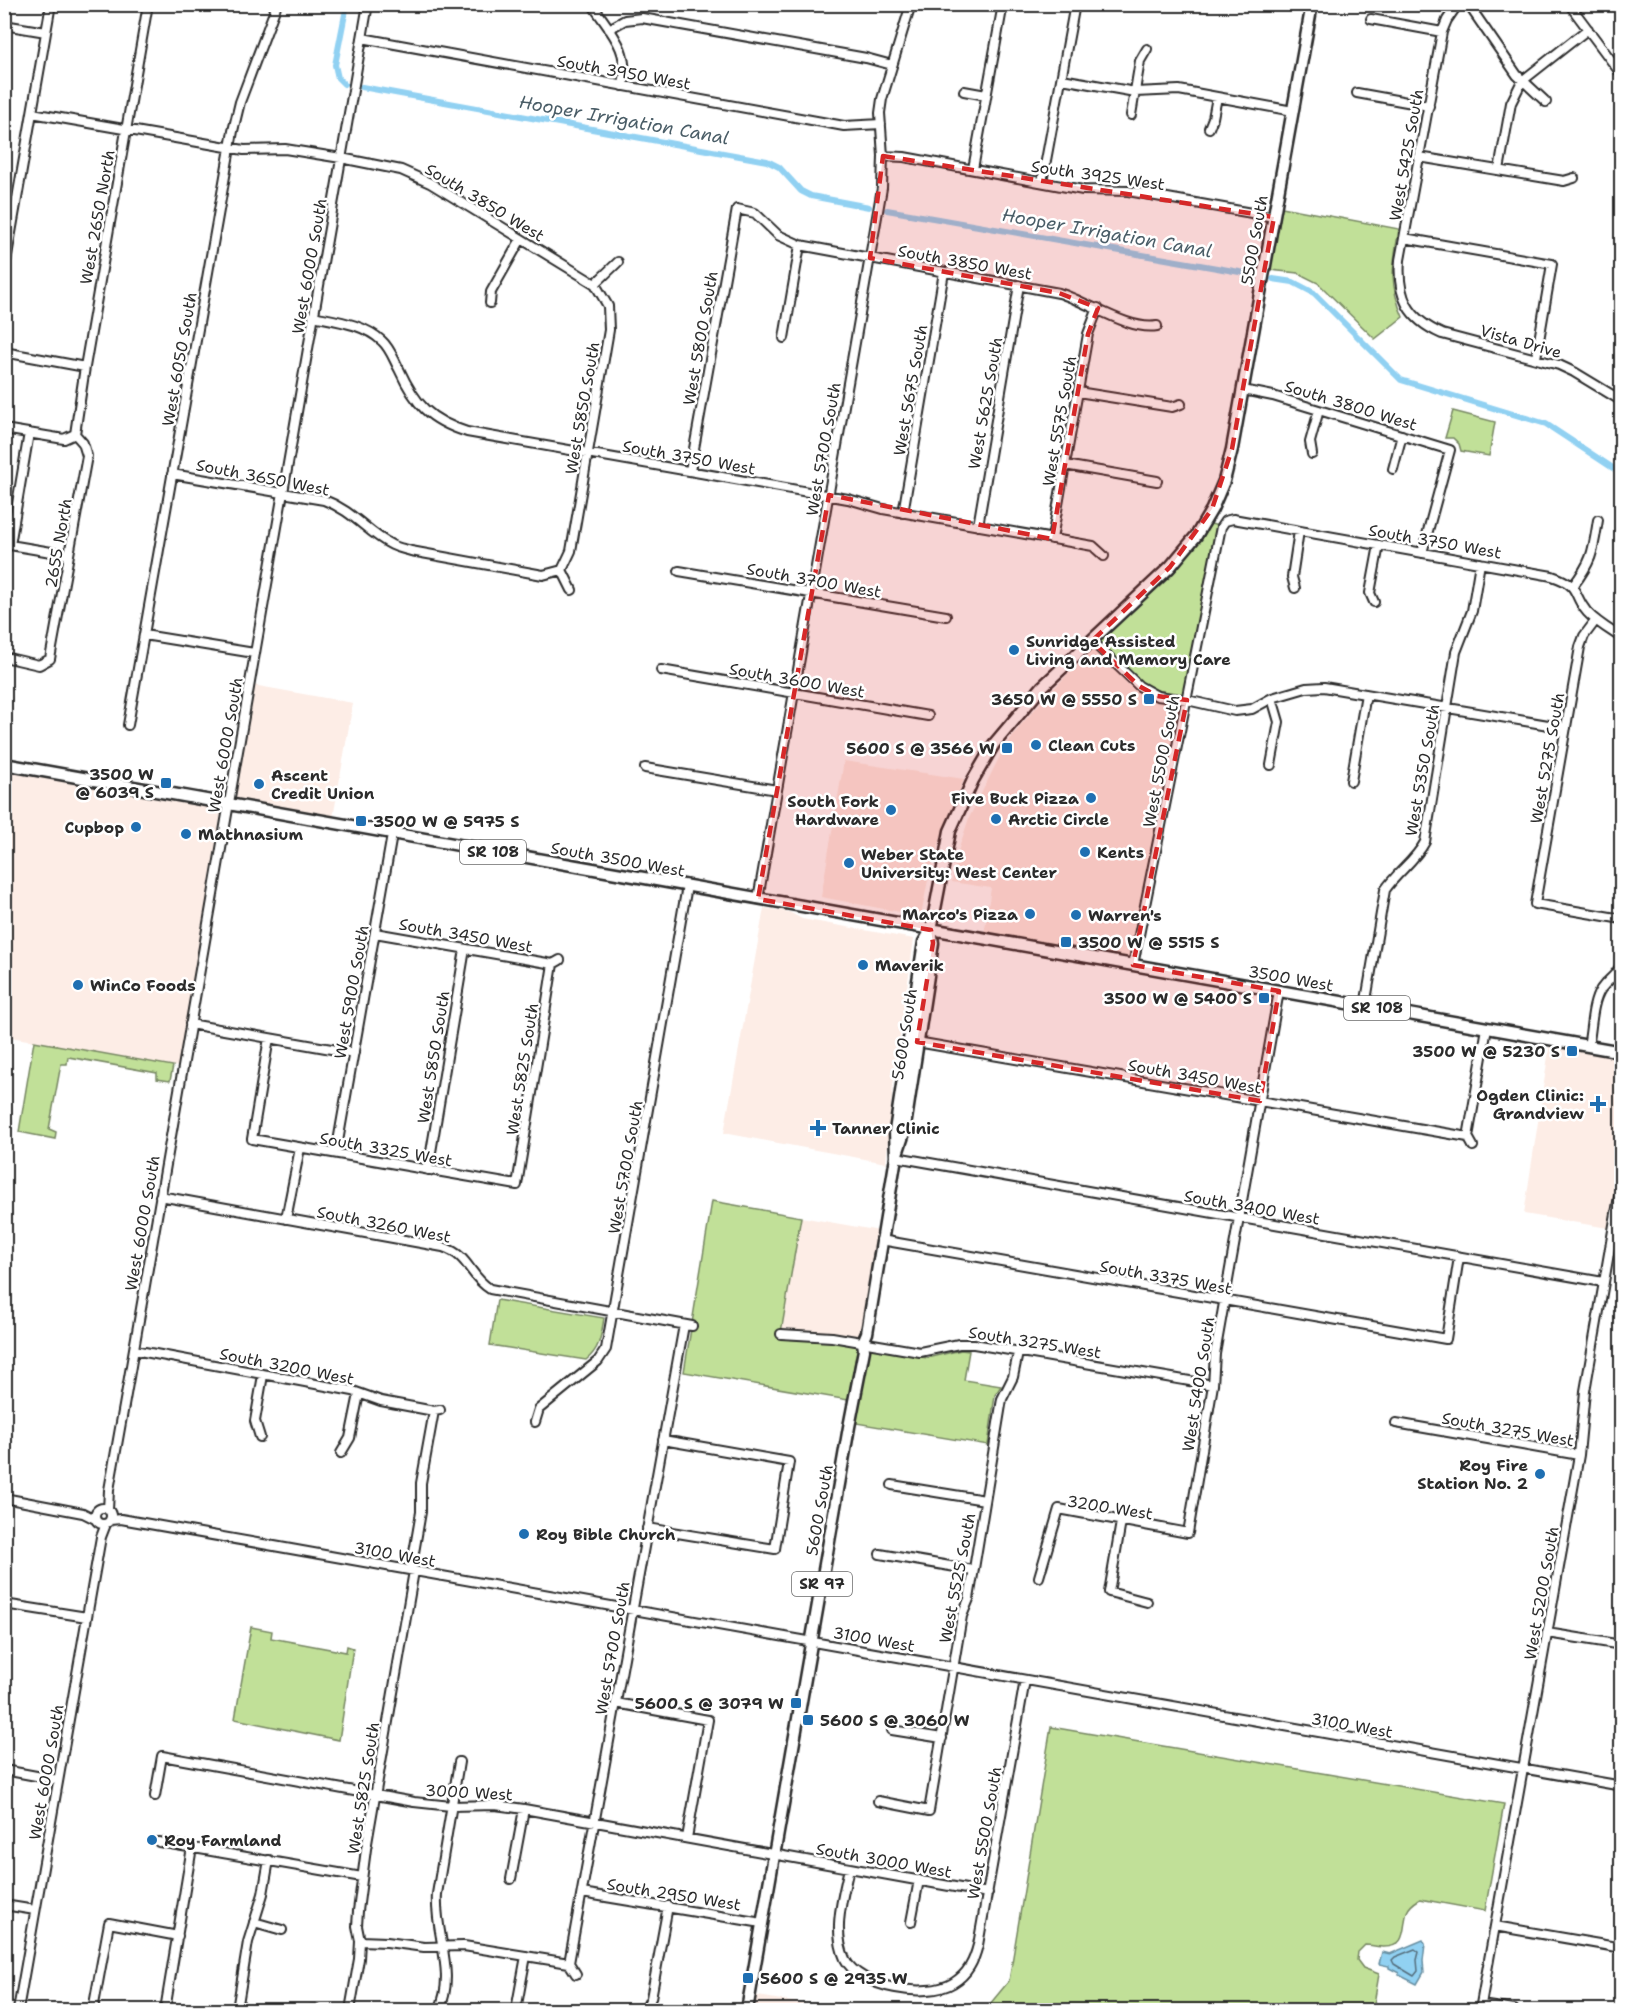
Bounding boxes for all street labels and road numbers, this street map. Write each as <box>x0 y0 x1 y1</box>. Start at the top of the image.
street label: South 3950 West <box>555 50 692 95</box>
street label: West 5425 South <box>1385 87 1428 223</box>
street label: West 2650 North <box>75 148 120 286</box>
street label: South 3925 West <box>1030 156 1166 195</box>
street label: South 3850 West <box>421 158 548 246</box>
street label: 5500 South <box>1236 193 1273 287</box>
street label: West 6000 South <box>287 197 332 336</box>
street label: South 3850 West <box>896 240 1034 285</box>
street label: West 5800 South <box>678 269 723 407</box>
street label: West 6050 South <box>157 290 202 428</box>
street label: Vista Drive <box>1478 320 1564 363</box>
street label: West 5675 South <box>889 323 932 457</box>
street label: West 5625 South <box>964 335 1007 471</box>
street label: West 5850 South <box>560 340 605 476</box>
street label: West 5575 South <box>1038 354 1081 488</box>
street label: South 3800 West <box>1282 375 1420 436</box>
street label: West 5700 South <box>801 381 846 518</box>
street label: South 3750 West <box>621 435 757 480</box>
street label: South 3650 West <box>194 454 331 501</box>
street label: 2655 North <box>40 497 77 590</box>
street label: South 3750 West <box>1367 519 1503 564</box>
street label: South 3700 West <box>745 558 883 603</box>
street label: South 3600 West <box>727 658 866 703</box>
street label: West 6000 South <box>203 676 248 815</box>
street label: West 5275 South <box>1526 691 1569 825</box>
street label: West 5500 South <box>1138 693 1185 829</box>
street label: West 5350 South <box>1401 702 1444 838</box>
street label: South 3500 West <box>549 837 687 882</box>
road number: SR 108 <box>460 840 526 864</box>
street label: South 3450 West <box>397 913 534 958</box>
street label: West 5900 South <box>329 923 374 1061</box>
street label: 3500 West <box>1247 961 1335 996</box>
street label: 5600 South <box>887 987 922 1081</box>
street label: West 5850 South <box>413 989 454 1125</box>
road number: SR 108 <box>1344 996 1410 1020</box>
street label: West 5825 South <box>502 1001 543 1137</box>
street label: South 3450 West <box>1126 1054 1263 1099</box>
street label: West 5700 South <box>603 1099 648 1236</box>
street label: South 3325 West <box>318 1127 454 1172</box>
street label: West 6000 South <box>120 1154 165 1293</box>
street label: South 3400 West <box>1182 1185 1321 1230</box>
street label: South 3260 West <box>315 1201 453 1248</box>
street label: South 3375 West <box>1098 1256 1234 1299</box>
street label: West 5400 South <box>1177 1315 1220 1453</box>
street label: South 3275 West <box>967 1322 1103 1363</box>
street label: South 3200 West <box>218 1343 356 1390</box>
street label: South 3275 West <box>1440 1408 1576 1451</box>
street label: 5600 South <box>801 1463 838 1557</box>
street label: 3200 West <box>1065 1490 1154 1525</box>
street label: West 5525 South <box>935 1511 980 1645</box>
street label: West 5200 South <box>1519 1525 1564 1662</box>
street label: 3100 West <box>352 1537 437 1572</box>
road number: SR 97 <box>792 1572 852 1596</box>
street label: West 5700 South <box>590 1580 635 1717</box>
street label: 3100 West <box>831 1622 916 1657</box>
street label: West 6000 South <box>24 1703 69 1842</box>
street label: 3100 West <box>1309 1708 1394 1743</box>
street label: West 5825 South <box>343 1720 384 1856</box>
street label: West 5500 South <box>962 1765 1007 1901</box>
street label: 3000 West <box>425 1780 513 1805</box>
street label: South 3000 West <box>814 1838 954 1883</box>
street label: South 2950 West <box>605 1874 743 1915</box>

